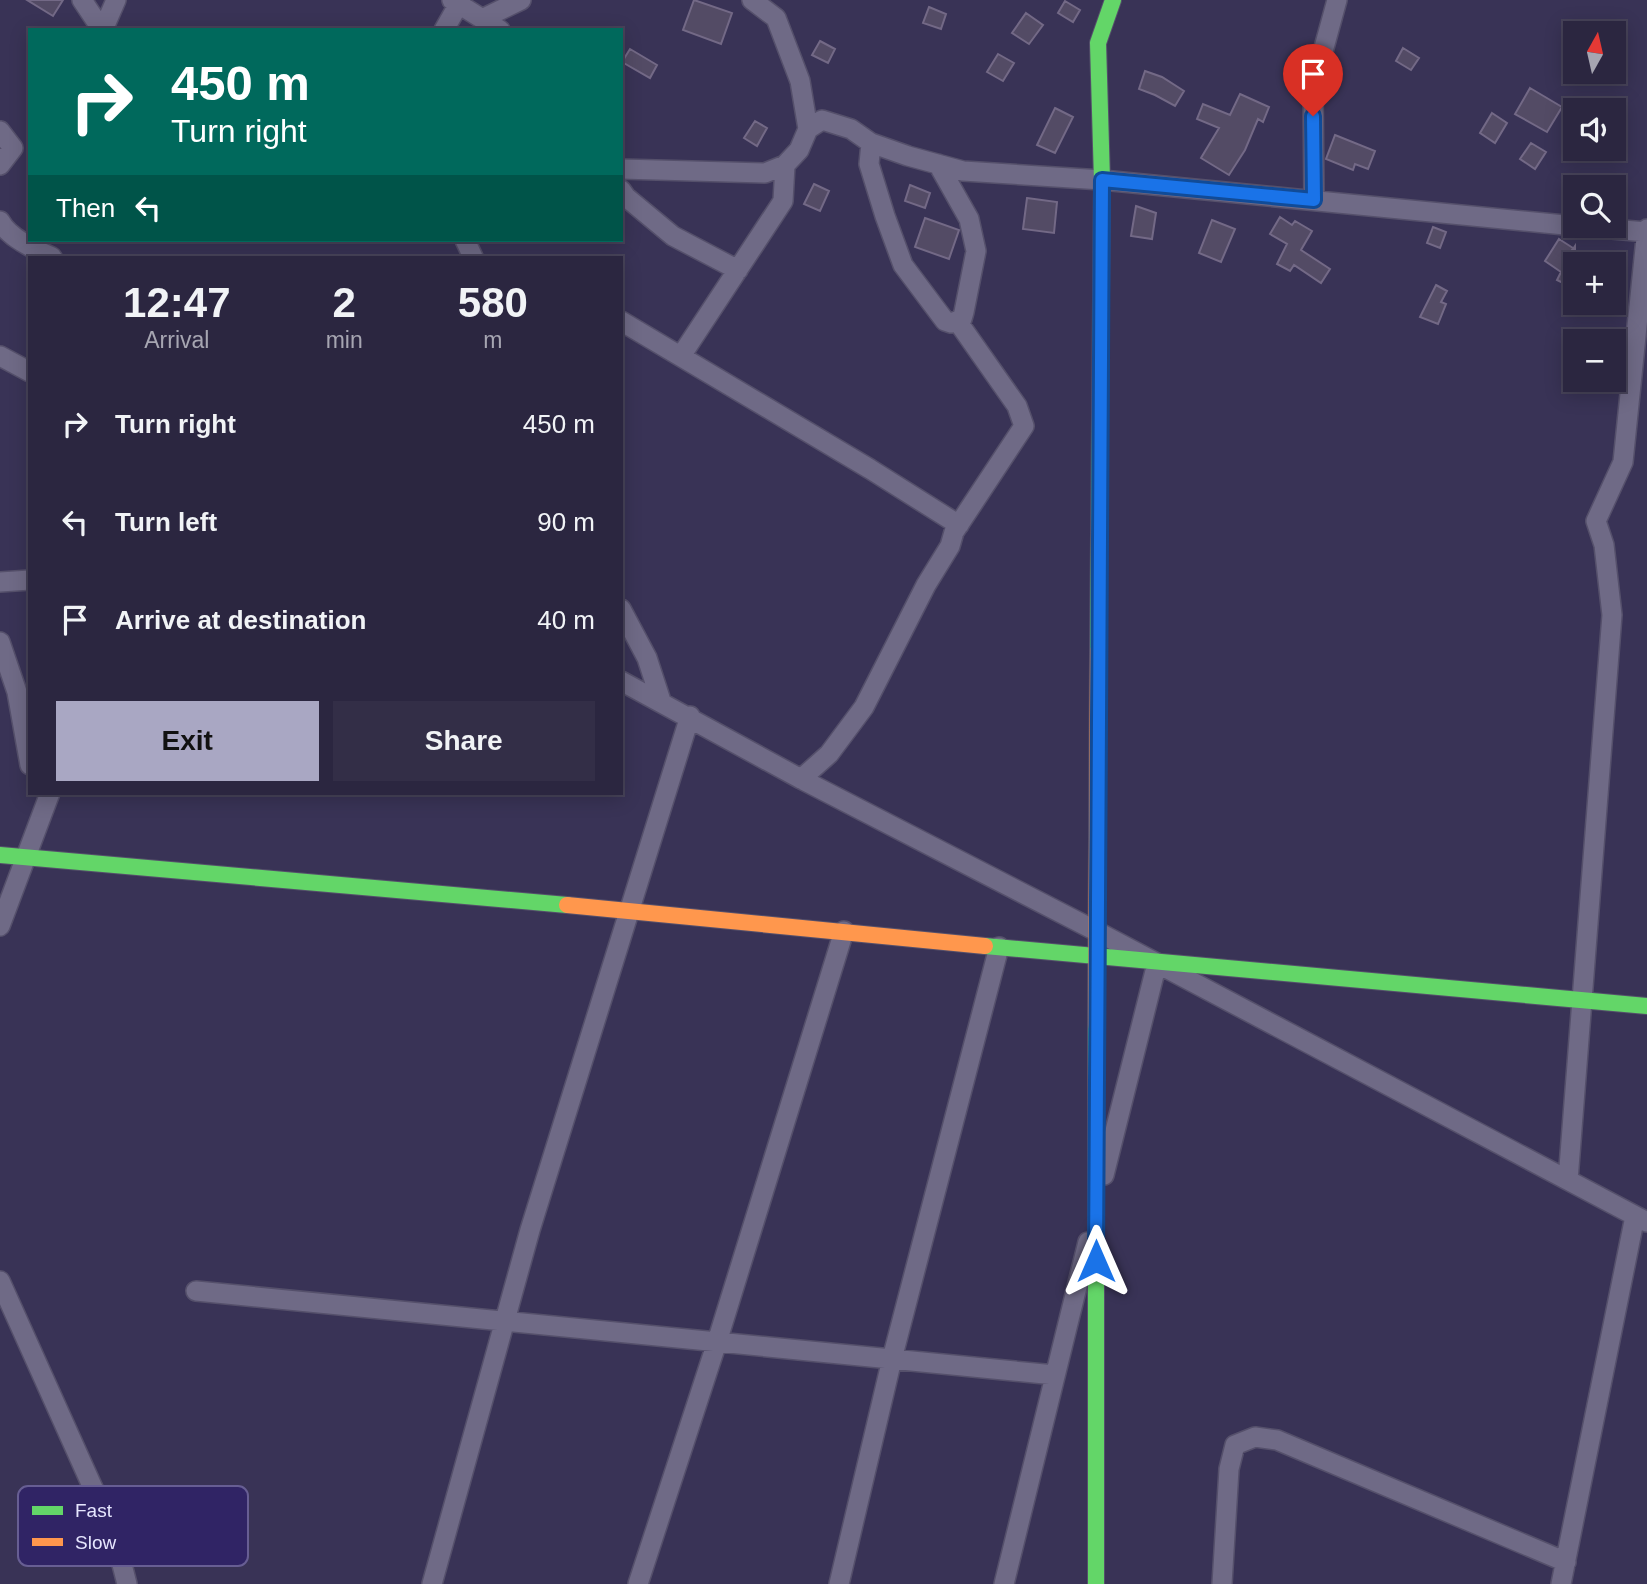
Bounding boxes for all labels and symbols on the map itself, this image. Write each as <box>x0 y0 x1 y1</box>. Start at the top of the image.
north arrow <box>1563 21 1626 84</box>
pin <box>1283 44 1343 116</box>
position arrow <box>1059 1224 1133 1298</box>
legend <box>18 1486 248 1566</box>
text: Fast <box>75 1500 113 1521</box>
text: Slow <box>75 1532 116 1553</box>

